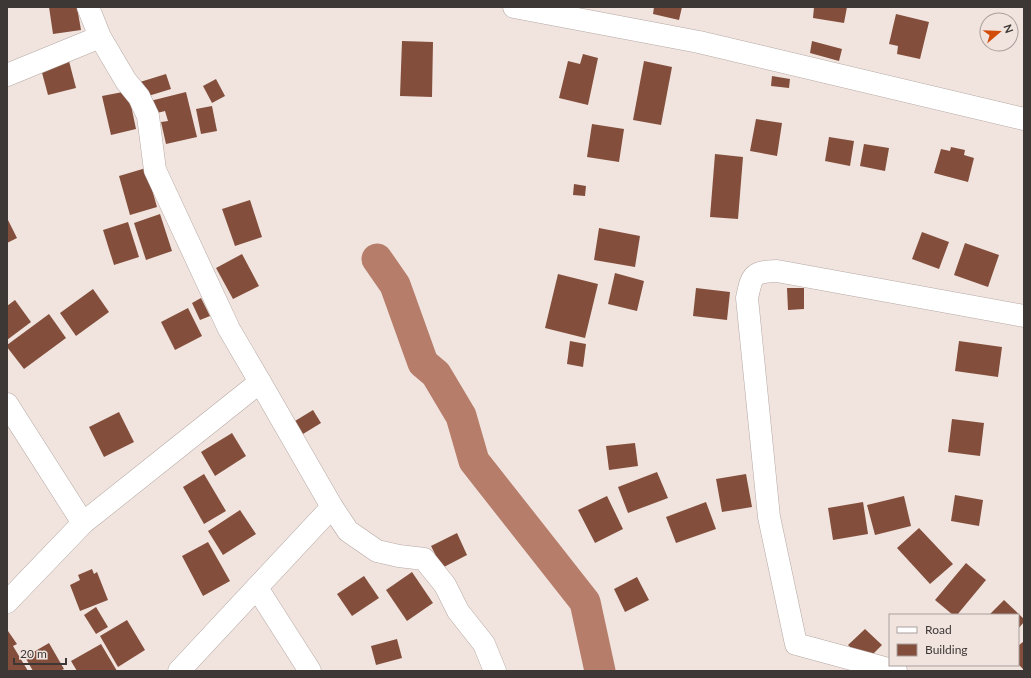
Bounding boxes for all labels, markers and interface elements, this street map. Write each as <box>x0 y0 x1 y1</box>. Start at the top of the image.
north arrow <box>979 12 1019 52</box>
text: N <box>1001 22 1016 35</box>
legend <box>889 614 1019 666</box>
text: Road <box>925 622 952 637</box>
scale bar <box>14 640 66 666</box>
text: Building <box>925 642 968 657</box>
text: 20 m <box>20 646 47 661</box>

